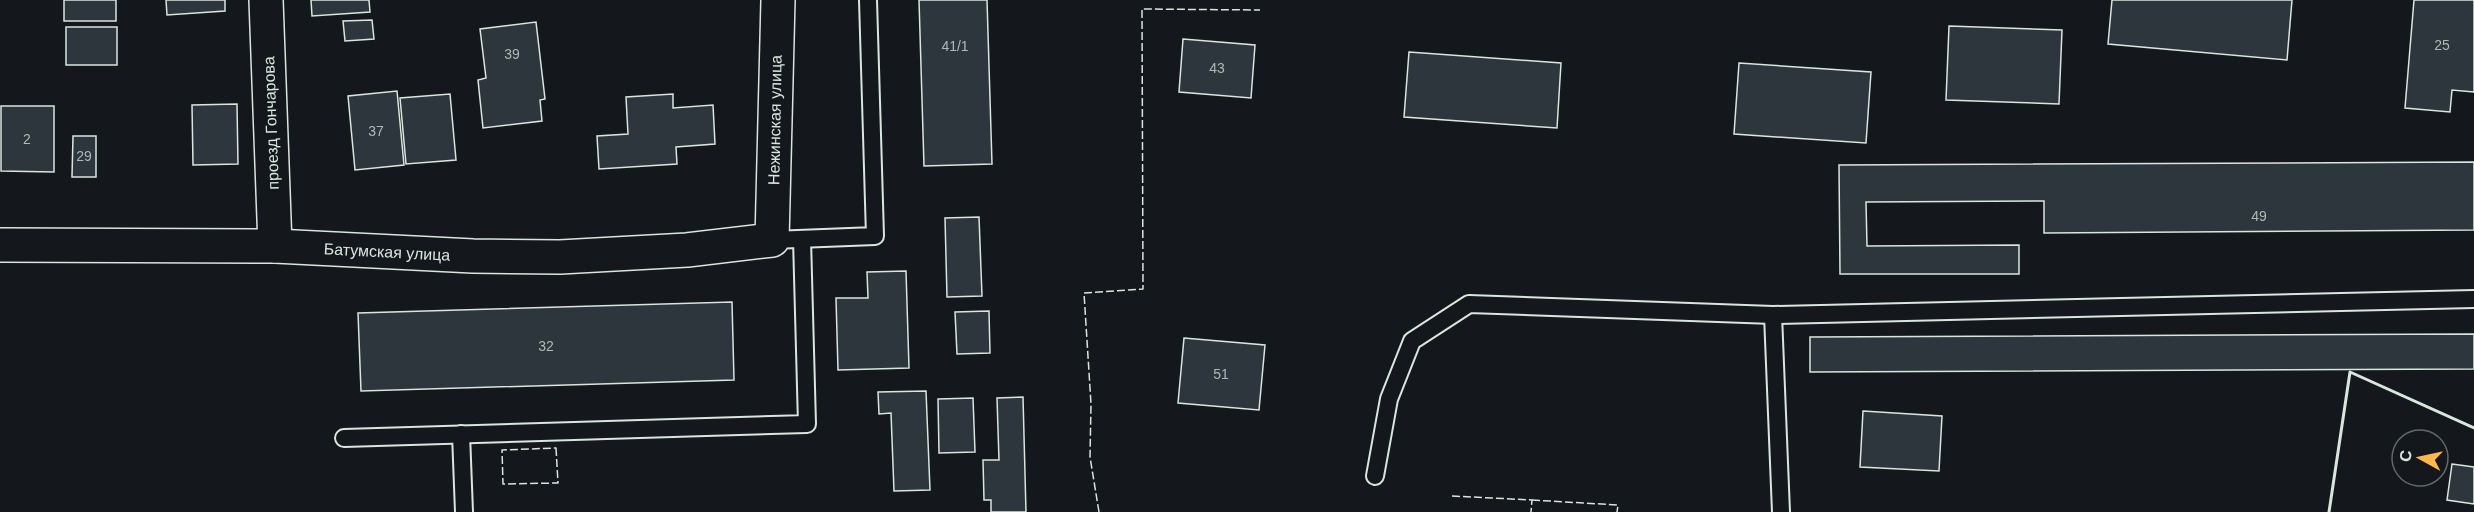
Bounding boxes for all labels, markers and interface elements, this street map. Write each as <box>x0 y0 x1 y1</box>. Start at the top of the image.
house number: 25 <box>2434 37 2450 53</box>
house number: 41/1 <box>941 38 969 54</box>
house number: 39 <box>504 46 520 62</box>
street label: Нежинская улица <box>765 55 785 185</box>
street label: проезд Гончарова <box>260 56 282 190</box>
house number: 43 <box>1209 60 1225 76</box>
house number: 37 <box>368 123 384 139</box>
house number: 2 <box>23 131 31 147</box>
house number: 29 <box>76 148 92 164</box>
house number: 49 <box>2251 208 2267 224</box>
street label: Батумская улица <box>323 240 451 264</box>
house number: 32 <box>538 338 554 354</box>
house number: 51 <box>1213 366 1229 382</box>
north arrow <box>2390 428 2450 488</box>
text: С <box>2396 449 2415 463</box>

